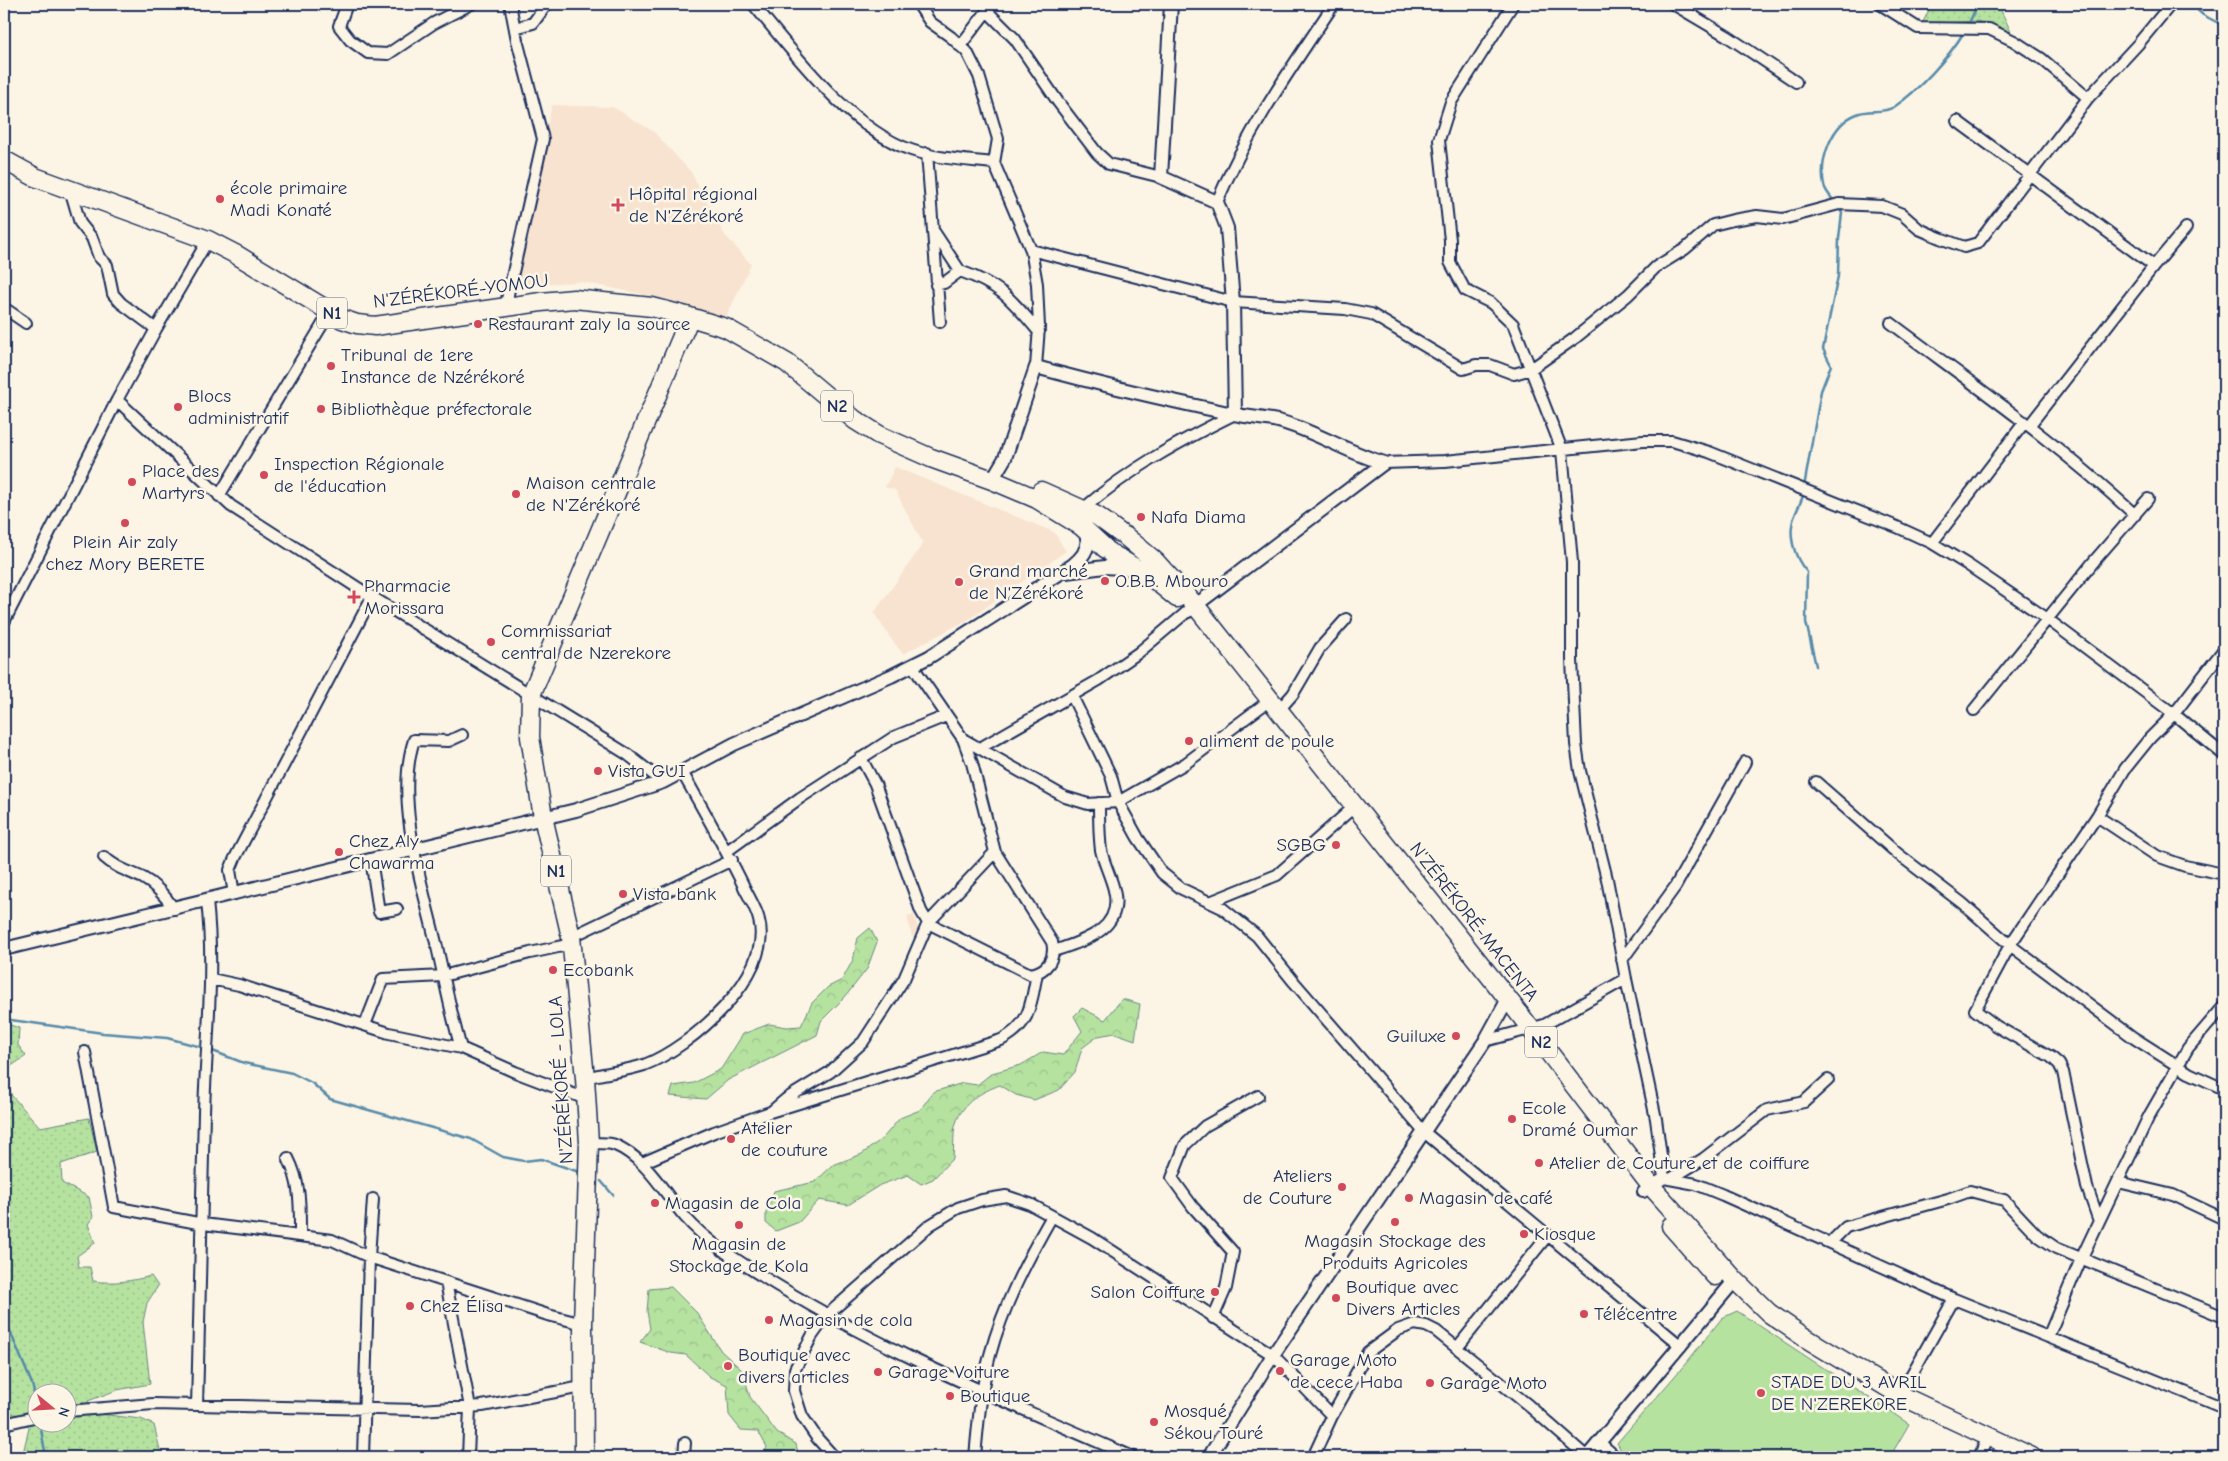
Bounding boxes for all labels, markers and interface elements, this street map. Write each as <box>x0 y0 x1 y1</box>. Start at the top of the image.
place label: école primaire Madi Konaté <box>230 177 347 221</box>
place label: Hôpital régional de N'Zérékoré <box>629 183 758 227</box>
marker: école primaire Madi Konaté <box>214 193 226 205</box>
marker: Hôpital régional de N'Zérékoré <box>611 198 625 212</box>
street label: N'ZÉRÉKORÉ-YOMOU <box>372 269 550 313</box>
road number: N1 <box>317 298 347 328</box>
place label: Restaurant zaly la source <box>488 313 690 335</box>
marker: Restaurant zaly la source <box>472 318 484 330</box>
place label: Tribunal de 1ere Instance de Nzérékoré <box>341 344 525 388</box>
marker: Tribunal de 1ere Instance de Nzérékoré <box>325 360 337 372</box>
place label: Blocs administratif <box>188 385 290 429</box>
road number: N2 <box>821 391 853 422</box>
place label: Bibliothèque préfectorale <box>331 398 532 420</box>
marker: Blocs administratif <box>172 401 184 413</box>
marker: Bibliothèque préfectorale <box>315 403 327 415</box>
place label: Inspection Régionale de l'éducation <box>274 453 444 497</box>
place label: Place des Martyrs <box>142 460 219 504</box>
marker: Inspection Régionale de l'éducation <box>258 469 270 481</box>
place label: Maison centrale de N'Zérékoré <box>526 472 656 516</box>
marker: Place des Martyrs <box>126 476 138 488</box>
marker: Maison centrale de N'Zérékoré <box>510 488 522 500</box>
place label: Nafa Diama <box>1151 506 1246 528</box>
marker: Nafa Diama <box>1135 511 1147 523</box>
marker: Plein Air zaly chez Mory BERETE <box>119 517 131 529</box>
place label: Plein Air zaly chez Mory BERETE <box>45 531 205 575</box>
place label: Grand marché de N'Zérékoré <box>969 560 1088 604</box>
place label: O.B.B. Mbouro <box>1115 570 1228 592</box>
place label: Pharmacie Morissara <box>364 575 451 619</box>
marker: O.B.B. Mbouro <box>1099 575 1111 587</box>
marker: Grand marché de N'Zérékoré <box>953 576 965 588</box>
marker: Pharmacie Morissara <box>348 591 360 603</box>
place label: Commissariat central de Nzerekore <box>501 620 671 664</box>
marker: Commissariat central de Nzerekore <box>485 636 497 648</box>
place label: aliment de poule <box>1199 730 1334 752</box>
marker: aliment de poule <box>1183 735 1195 747</box>
place label: Vista GUI <box>608 760 686 782</box>
marker: Vista GUI <box>592 765 604 777</box>
place label: Chez Aly Chawarma <box>349 830 435 874</box>
place label: SGBG <box>1277 834 1326 856</box>
street label: N'ZÉRÉKORÉ-MACENTA <box>1405 838 1543 1006</box>
marker: SGBG <box>1330 839 1342 851</box>
marker: Chez Aly Chawarma <box>333 846 345 858</box>
road number: N1 <box>541 856 571 886</box>
place label: Vista bank <box>633 883 717 905</box>
marker: Vista bank <box>617 888 629 900</box>
place label: Ecobank <box>563 959 634 981</box>
marker: Ecobank <box>547 964 559 976</box>
street label: N'ZÉRÉKORÉ - LOLA <box>544 995 578 1165</box>
place label: Guiluxe <box>1386 1025 1446 1047</box>
road number: N2 <box>1525 1026 1557 1058</box>
marker: Guiluxe <box>1450 1030 1462 1042</box>
place label: Ecole Dramé Oumar <box>1522 1097 1638 1141</box>
marker: Ecole Dramé Oumar <box>1506 1113 1518 1125</box>
place label: Atelier de couture <box>741 1117 828 1161</box>
marker: Atelier de couture <box>725 1133 737 1145</box>
place label: Atelier de Couture et de coiffure <box>1549 1152 1810 1174</box>
marker: Atelier de Couture et de coiffure <box>1533 1157 1545 1169</box>
place label: Ateliers de Couture <box>1243 1165 1332 1209</box>
marker: Ateliers de Couture <box>1336 1181 1348 1193</box>
place label: Magasin de café <box>1419 1187 1553 1209</box>
place label: Magasin de Cola <box>665 1192 801 1214</box>
marker: Magasin de café <box>1403 1192 1415 1204</box>
marker: Magasin de Cola <box>649 1197 661 1209</box>
marker: Magasin Stockage des Produits Agricoles <box>1389 1216 1401 1228</box>
marker: Magasin de Stockage de Kola <box>733 1219 745 1231</box>
place label: Kiosque <box>1534 1223 1596 1245</box>
marker: Kiosque <box>1518 1228 1530 1240</box>
place label: Magasin Stockage des Produits Agricoles <box>1304 1230 1486 1274</box>
place label: Magasin de Stockage de Kola <box>669 1233 809 1277</box>
place label: Boutique avec Divers Articles <box>1346 1276 1460 1320</box>
place label: Salon Coiffure <box>1091 1281 1205 1303</box>
marker: Salon Coiffure <box>1209 1286 1221 1298</box>
marker: Boutique avec Divers Articles <box>1330 1292 1342 1304</box>
place label: Chez Élisa <box>420 1295 504 1317</box>
marker: Chez Élisa <box>404 1300 416 1312</box>
place label: Télécentre <box>1594 1303 1677 1325</box>
marker: Télécentre <box>1578 1308 1590 1320</box>
place label: Magasin de cola <box>779 1309 913 1331</box>
marker: Magasin de cola <box>763 1314 775 1326</box>
place label: Boutique avec divers articles <box>738 1344 851 1388</box>
place label: Garage Moto de cece Haba <box>1290 1349 1403 1393</box>
marker: Boutique avec divers articles <box>722 1360 734 1372</box>
place label: Garage Voiture <box>888 1361 1010 1383</box>
marker: Garage Moto de cece Haba <box>1274 1365 1286 1377</box>
marker: Garage Voiture <box>872 1366 884 1378</box>
place label: STADE DU 3 AVRIL DE N'ZEREKORE <box>1771 1371 1927 1415</box>
place label: Garage Moto <box>1440 1372 1547 1394</box>
marker: Garage Moto <box>1424 1377 1436 1389</box>
north arrow <box>28 1384 78 1434</box>
place label: Boutique <box>960 1385 1030 1407</box>
marker: STADE DU 3 AVRIL DE N'ZEREKORE <box>1755 1387 1767 1399</box>
marker: Boutique <box>944 1390 956 1402</box>
place label: Mosqué Sékou Touré <box>1164 1400 1263 1444</box>
text: N <box>54 1405 73 1419</box>
marker: Mosqué Sékou Touré <box>1148 1416 1160 1428</box>

